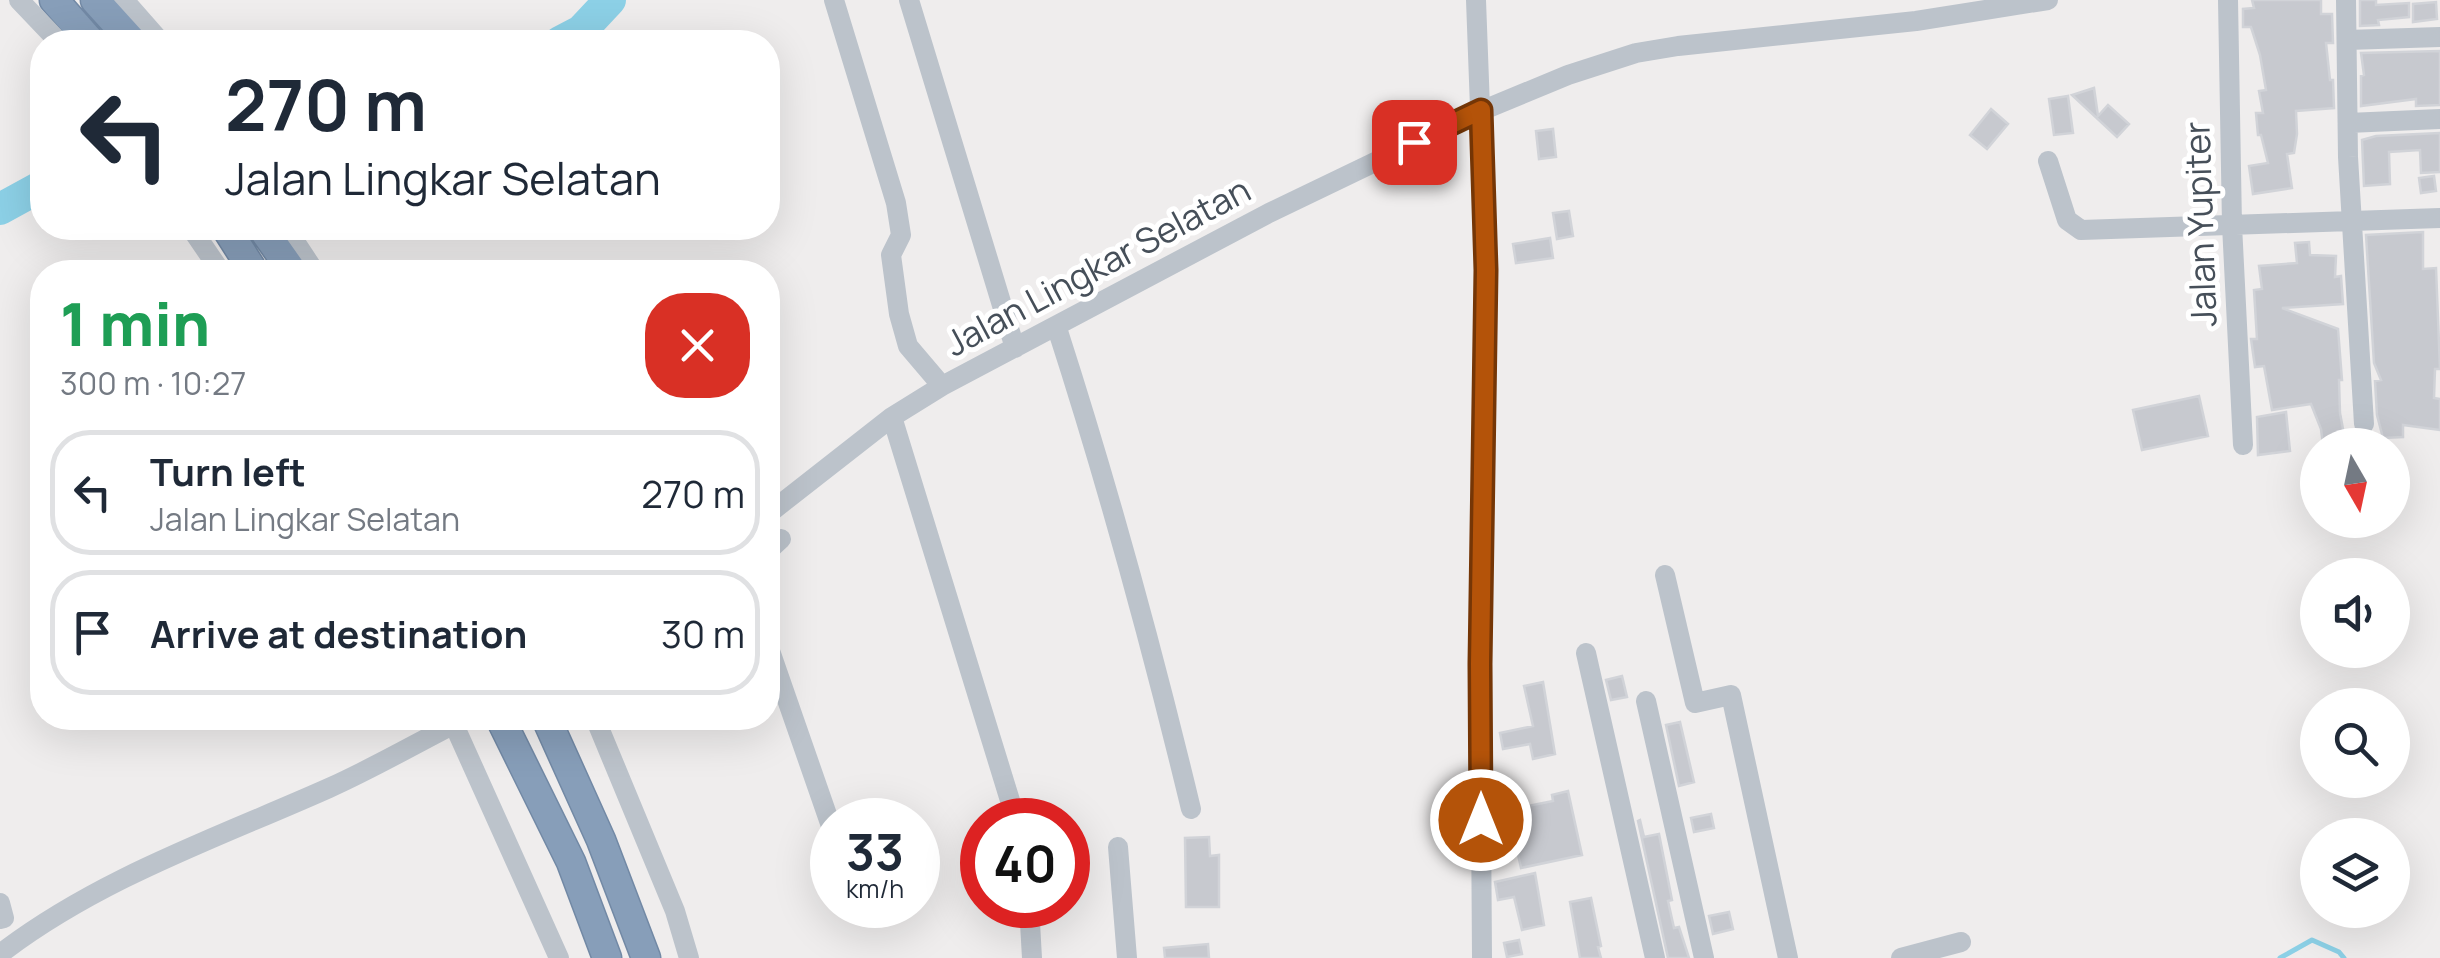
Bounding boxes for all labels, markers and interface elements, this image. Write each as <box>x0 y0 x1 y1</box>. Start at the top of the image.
text: 270 m <box>225 56 427 152</box>
icon: left <box>60 70 190 200</box>
pin <box>1372 100 1457 185</box>
icon: arrive <box>1387 115 1442 170</box>
street label: Jalan Yupiter <box>2172 121 2228 327</box>
text: Jalan Lingkar Selatan <box>225 147 661 209</box>
street label: Jalan Lingkar Selatan <box>937 165 1258 367</box>
text: 1 min <box>60 282 210 364</box>
button: close <box>645 293 750 398</box>
text: 300 m · 10:27 <box>60 361 246 405</box>
north arrow <box>2300 428 2410 538</box>
map controls <box>2300 428 2410 928</box>
text: Turn left <box>150 445 306 497</box>
icon: left <box>65 465 120 520</box>
text: 270 m <box>641 467 745 519</box>
text: Jalan Lingkar Selatan <box>150 497 460 541</box>
button: sound <box>2300 558 2410 668</box>
icon: arrive <box>65 605 120 660</box>
text: Arrive at destination <box>150 607 527 659</box>
text: 30 m <box>661 607 745 659</box>
button: search <box>2300 688 2410 798</box>
position arrow <box>1429 768 1533 872</box>
speed limit sign: 40 <box>960 798 1090 928</box>
text: 33 <box>846 817 904 885</box>
button: layers <box>2300 818 2410 928</box>
text: km/h <box>846 871 904 906</box>

